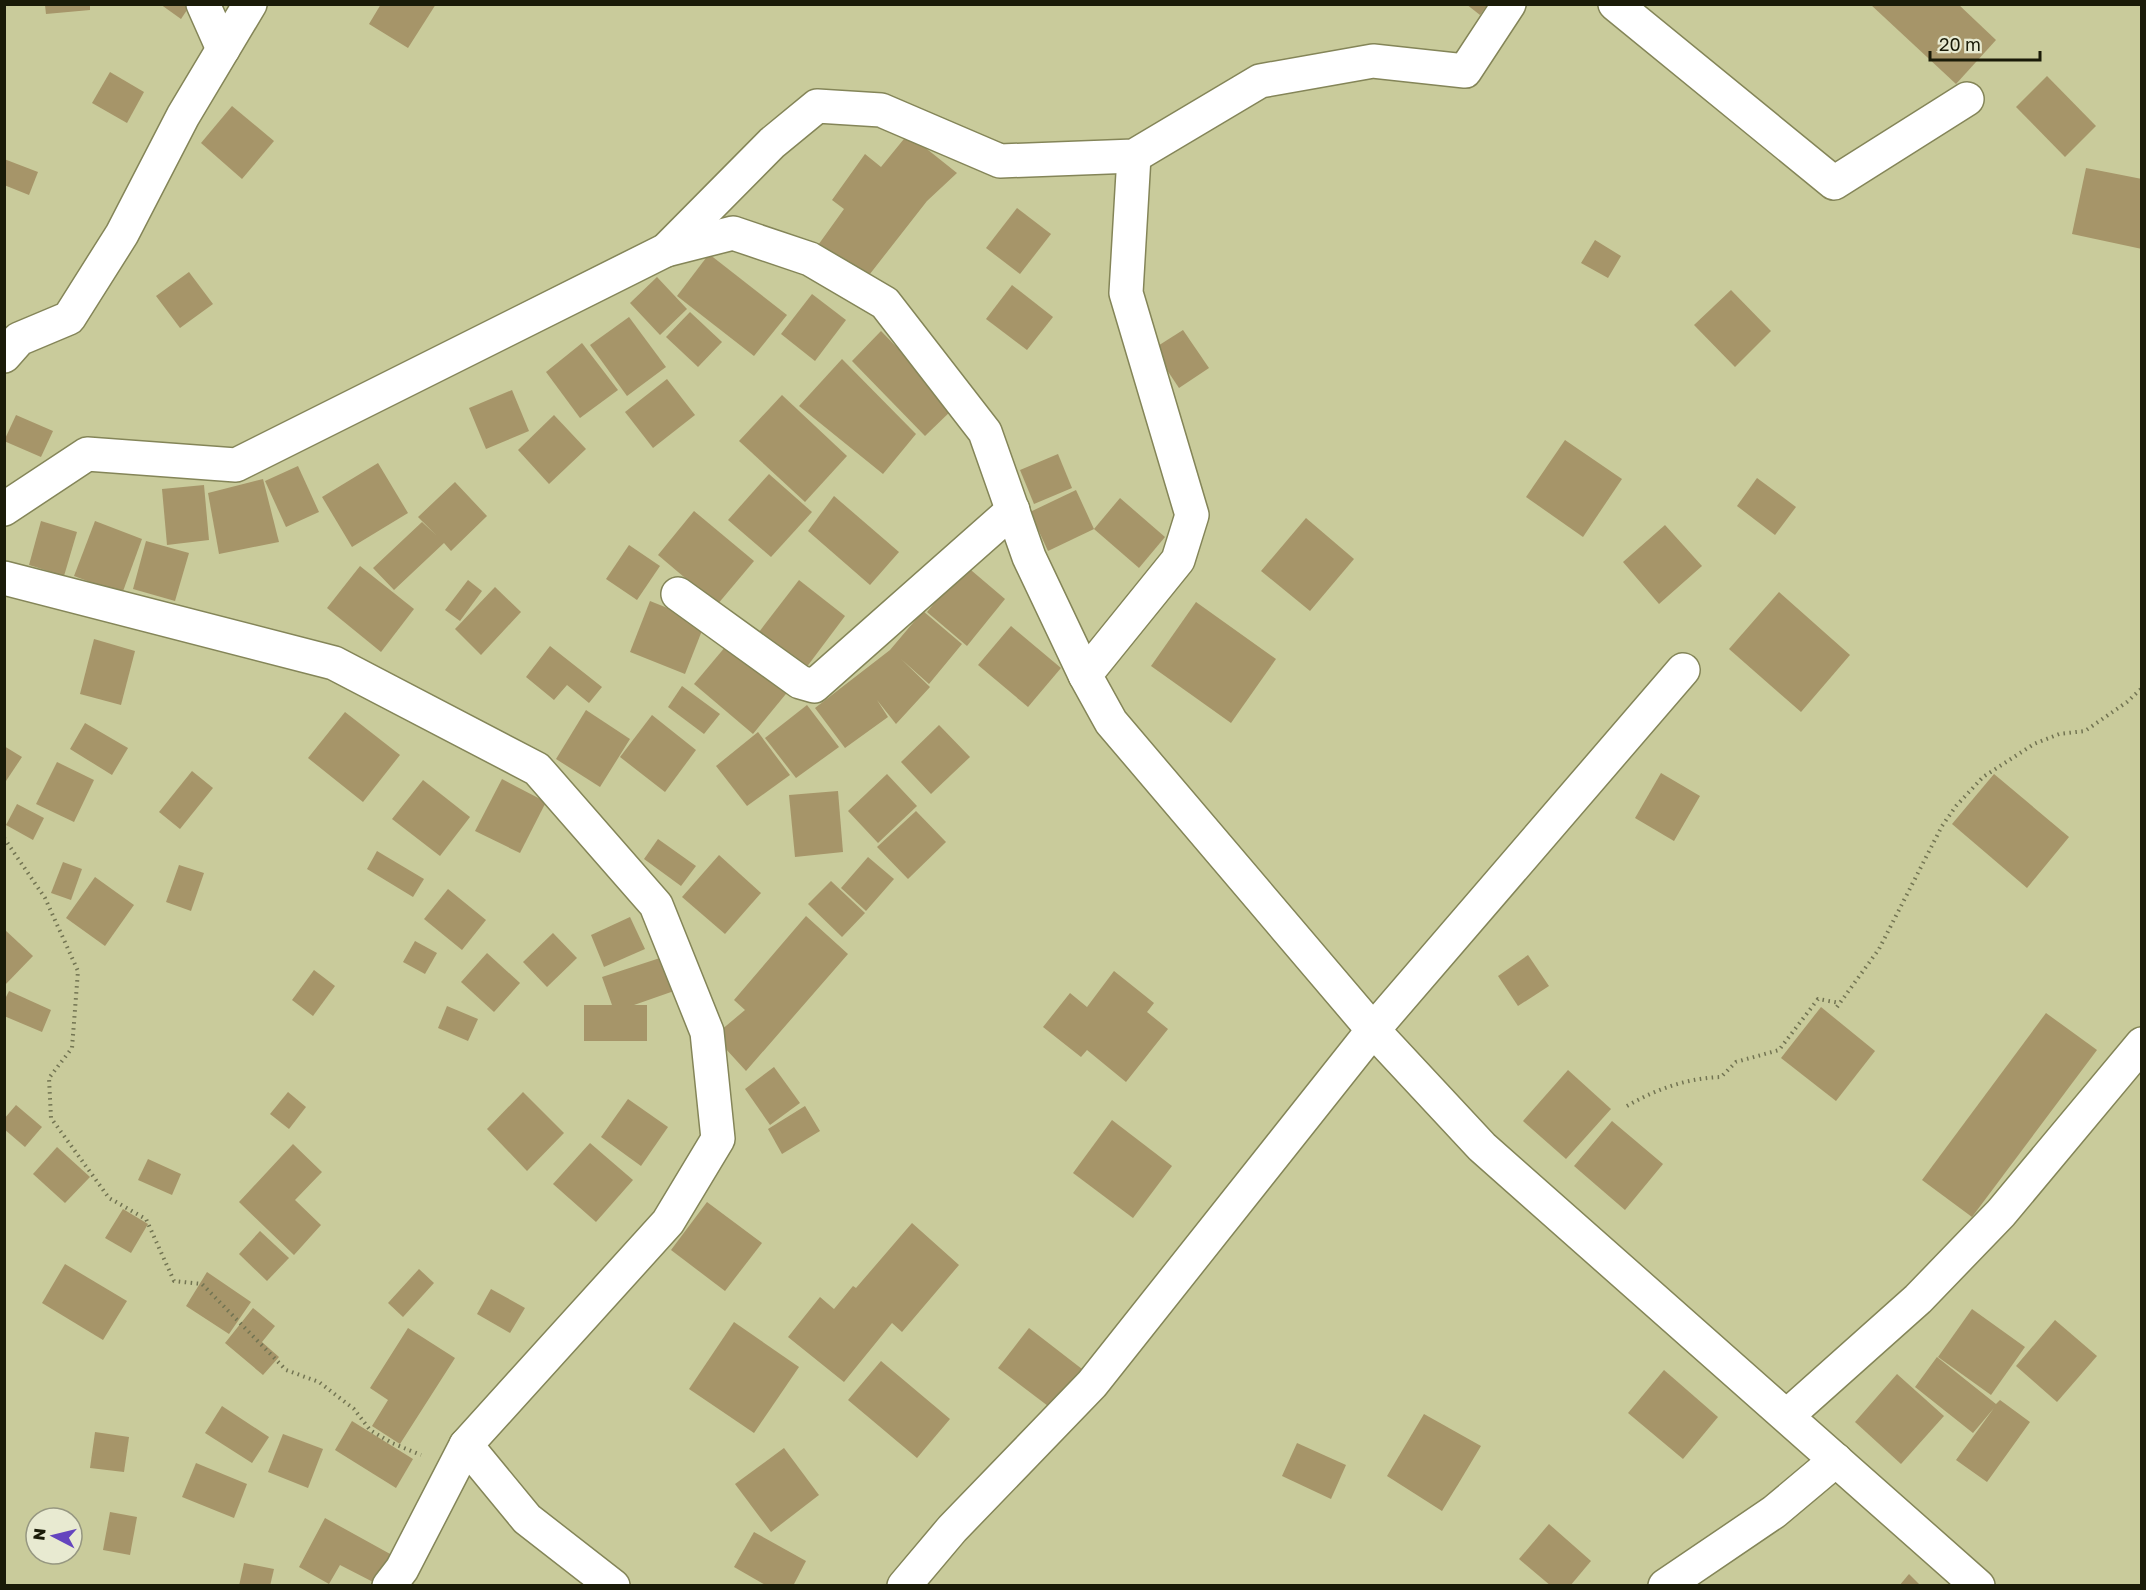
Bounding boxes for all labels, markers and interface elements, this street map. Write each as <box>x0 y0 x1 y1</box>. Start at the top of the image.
scale bar <box>1930 24 2040 62</box>
text: 20 m <box>1939 33 1981 55</box>
north arrow <box>24 1506 84 1566</box>
text: N <box>28 1527 50 1541</box>

